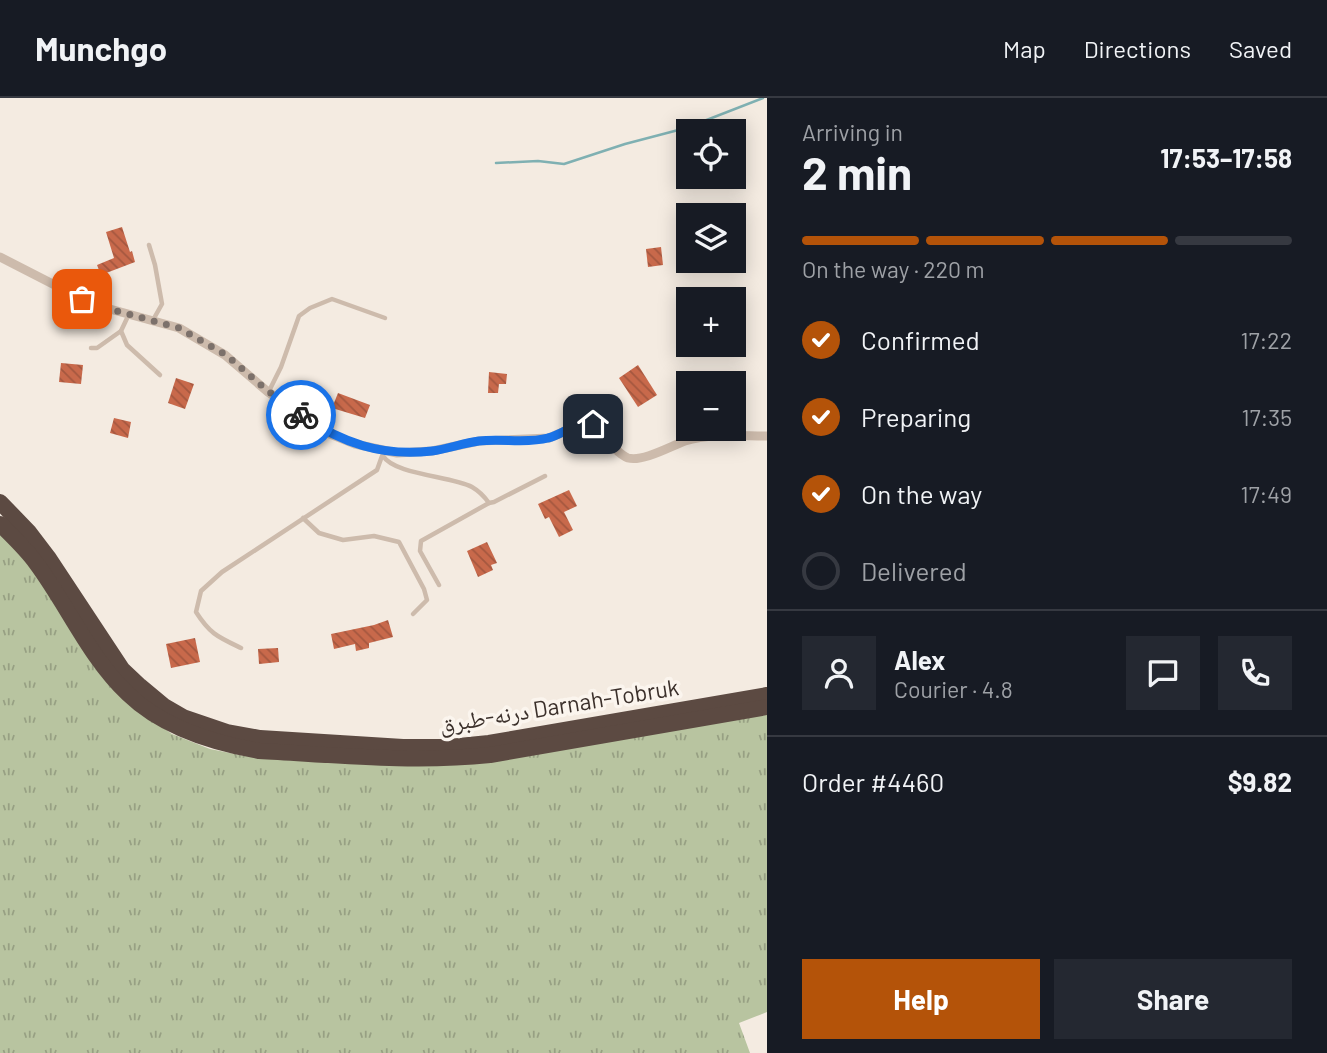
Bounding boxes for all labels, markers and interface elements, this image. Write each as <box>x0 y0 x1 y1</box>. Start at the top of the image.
text: Munchgo <box>35 28 167 68</box>
text: Map <box>1003 34 1046 63</box>
text: Directions <box>1084 34 1191 63</box>
text: Saved <box>1229 34 1292 63</box>
text: Arriving in <box>802 118 903 146</box>
map controls <box>676 119 746 441</box>
button: locate <box>676 119 746 189</box>
text: 17:53–17:58 <box>1160 142 1292 173</box>
text: 2 min <box>802 144 912 199</box>
button: layers <box>676 203 746 273</box>
text: On the way · 220 m <box>802 255 985 283</box>
pin <box>52 269 112 329</box>
icon: bag <box>63 280 101 318</box>
button: + <box>676 287 746 357</box>
icon: check <box>802 321 840 359</box>
text: Confirmed <box>861 324 980 355</box>
text: 17:22 <box>1241 326 1292 354</box>
button: − <box>676 371 746 441</box>
courier <box>266 380 336 450</box>
pin <box>563 394 623 454</box>
icon: bike <box>282 396 320 434</box>
icon: check <box>802 398 840 436</box>
text: Preparing <box>861 401 971 432</box>
text: 17:35 <box>1242 403 1292 431</box>
icon: home <box>574 405 612 443</box>
icon: check <box>802 475 840 513</box>
text: On the way <box>861 478 982 509</box>
text: 17:49 <box>1241 480 1292 508</box>
text: Delivered <box>861 555 967 586</box>
button: person <box>802 636 876 710</box>
button: chat <box>1126 636 1200 710</box>
button: phone <box>1218 636 1292 710</box>
text: Alex <box>894 644 945 675</box>
street label: درنه-طبرق Darnah-Tobruk <box>437 672 681 739</box>
text: Courier · 4.8 <box>894 675 1013 703</box>
text: Order #4460 <box>802 766 944 797</box>
text: $9.82 <box>1228 766 1292 797</box>
button: Help <box>802 959 1040 1039</box>
button: Share <box>1054 959 1292 1039</box>

